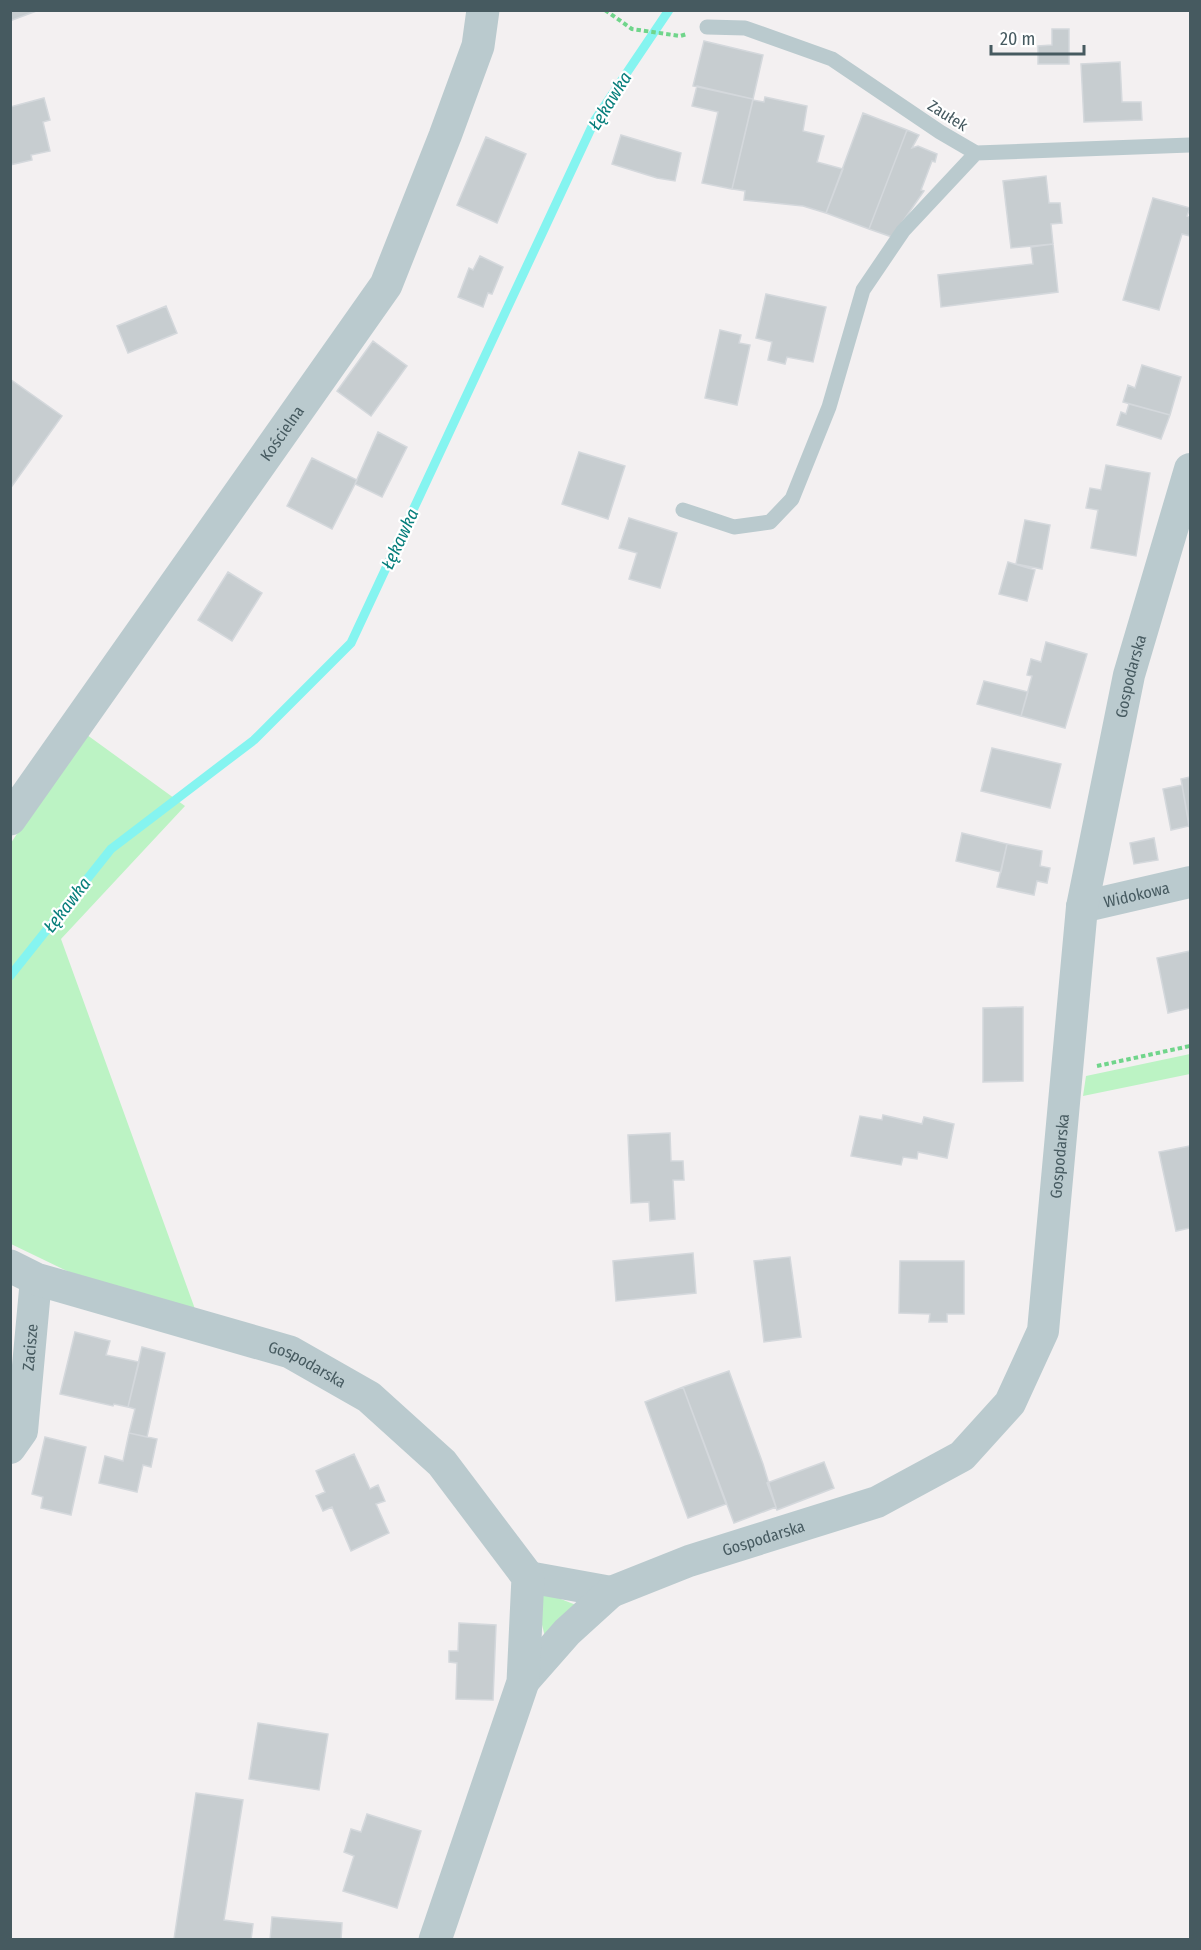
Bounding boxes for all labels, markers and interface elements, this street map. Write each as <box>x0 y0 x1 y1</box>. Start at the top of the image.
scale bar <box>991 18 1084 56</box>
text: 20 m <box>1000 28 1035 50</box>
water label: Łękawka <box>584 68 636 134</box>
street label: Zaułek <box>924 96 972 135</box>
street label: Kościelna <box>256 402 308 465</box>
water label: Łękawka <box>376 505 424 573</box>
street label: Gospodarska <box>1112 632 1150 720</box>
water label: Łękawka <box>38 873 96 937</box>
street label: Widokowa <box>1102 878 1172 912</box>
street label: Gospodarska <box>1046 1113 1073 1199</box>
street label: Zacisze <box>19 1323 42 1371</box>
street label: Gospodarska <box>266 1337 349 1392</box>
street label: Gospodarska <box>720 1516 807 1560</box>

